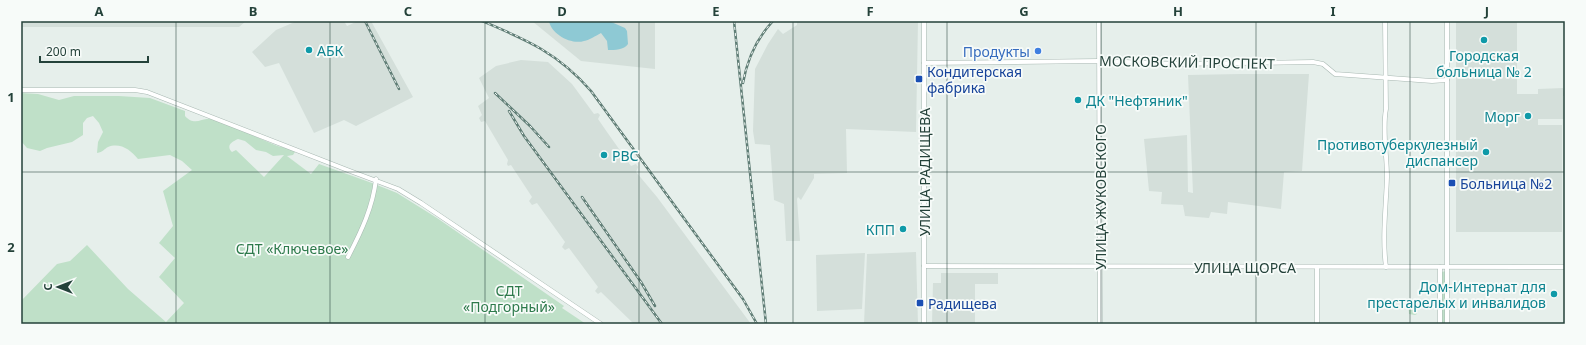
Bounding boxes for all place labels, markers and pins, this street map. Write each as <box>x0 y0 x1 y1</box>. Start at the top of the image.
marker: Городская больница № 2 <box>1479 35 1489 45</box>
place label: АБК <box>317 41 344 60</box>
place label: Продукты <box>963 42 1030 61</box>
marker: АБК <box>304 45 314 55</box>
marker: Продукты <box>1033 46 1043 56</box>
place label: Городская больница № 2 <box>1436 46 1532 81</box>
place label: Кондитерская фабрика <box>927 62 1022 97</box>
marker: Кондитерская фабрика <box>914 74 924 84</box>
place label: ДК "Нефтяник" <box>1086 91 1188 110</box>
marker: ДК "Нефтяник" <box>1073 95 1083 105</box>
place label: Морг <box>1484 107 1520 126</box>
marker: Морг <box>1523 111 1533 121</box>
place label: Противотуберкулезный диспансер <box>1317 135 1478 170</box>
place label: РВС <box>612 146 639 165</box>
marker: Противотуберкулезный диспансер <box>1481 147 1491 157</box>
marker: РВС <box>599 150 609 160</box>
place label: Больница №2 <box>1460 174 1552 193</box>
marker: Больница №2 <box>1447 178 1457 188</box>
place label: КПП <box>866 220 895 239</box>
marker: КПП <box>898 224 908 234</box>
place label: Дом-Интернат для престарелых и инвалидов <box>1367 277 1546 312</box>
marker: Дом-Интернат для престарелых и инвалидов <box>1549 289 1559 299</box>
place label: Радищева <box>928 294 997 313</box>
marker: Радищева <box>915 298 925 308</box>

